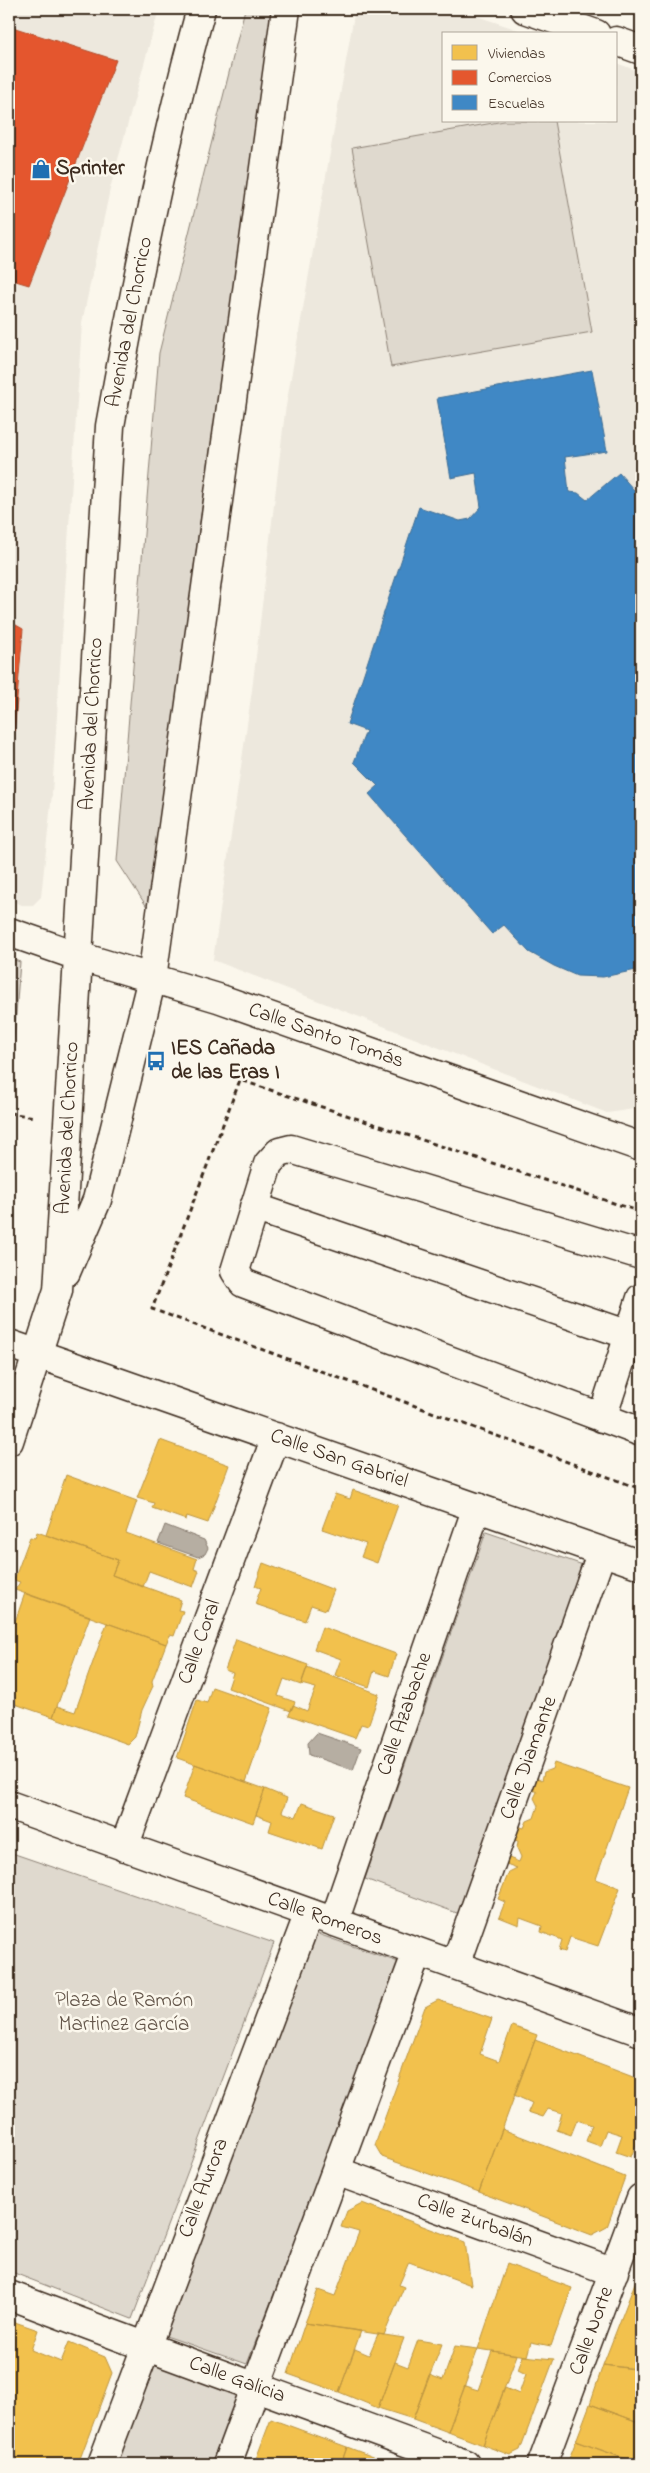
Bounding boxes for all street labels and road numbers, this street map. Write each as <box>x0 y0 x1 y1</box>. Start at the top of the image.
street label: Avenida del Chorrico <box>99 234 161 410</box>
street label: Avenida del Chorrico <box>72 637 112 811</box>
street label: Calle Santo Tomás <box>244 995 408 1077</box>
street label: Avenida del Chorrico <box>48 1041 88 1215</box>
street label: Calle San Gabriel <box>266 1421 412 1497</box>
street label: Calle Coral <box>171 1595 229 1689</box>
street label: Calle Azabache <box>370 1648 440 1780</box>
street label: Calle Diamante <box>493 1691 565 1824</box>
street label: Calle Romeros <box>263 1884 387 1954</box>
street label: Calle Aurora <box>171 2134 237 2242</box>
street label: Calle Zurbalán <box>413 2186 537 2256</box>
street label: Calle Norte <box>562 2282 622 2380</box>
street label: Calle Galicia <box>184 2349 290 2411</box>

